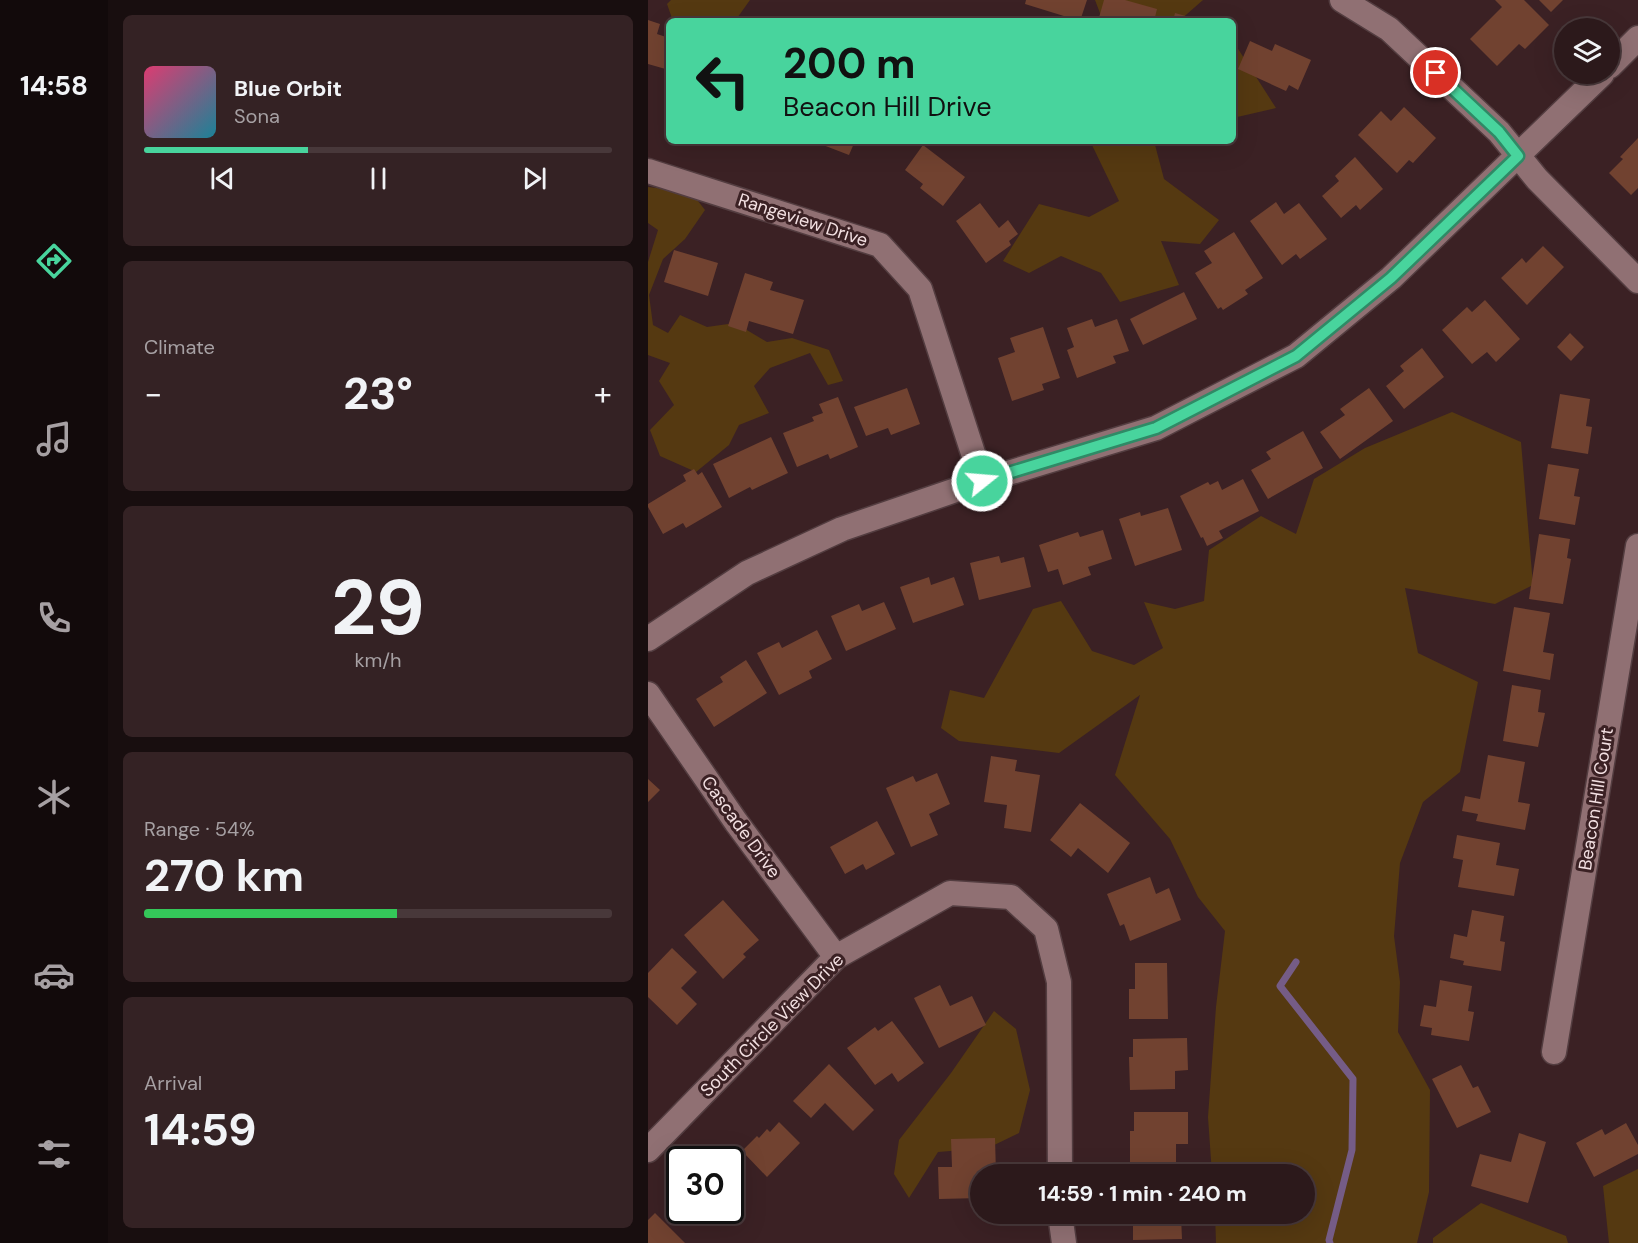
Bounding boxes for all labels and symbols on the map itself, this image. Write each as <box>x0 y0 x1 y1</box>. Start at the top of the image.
pin <box>1410 47 1461 98</box>
street label: Rangeview Drive <box>735 188 871 252</box>
position arrow <box>950 449 1014 513</box>
street label: Beacon Hill Court <box>1573 726 1619 872</box>
street label: Cascade Drive <box>696 771 786 883</box>
street label: South Circle View Drive <box>695 948 849 1102</box>
speed limit sign: 30 <box>666 1146 744 1224</box>

